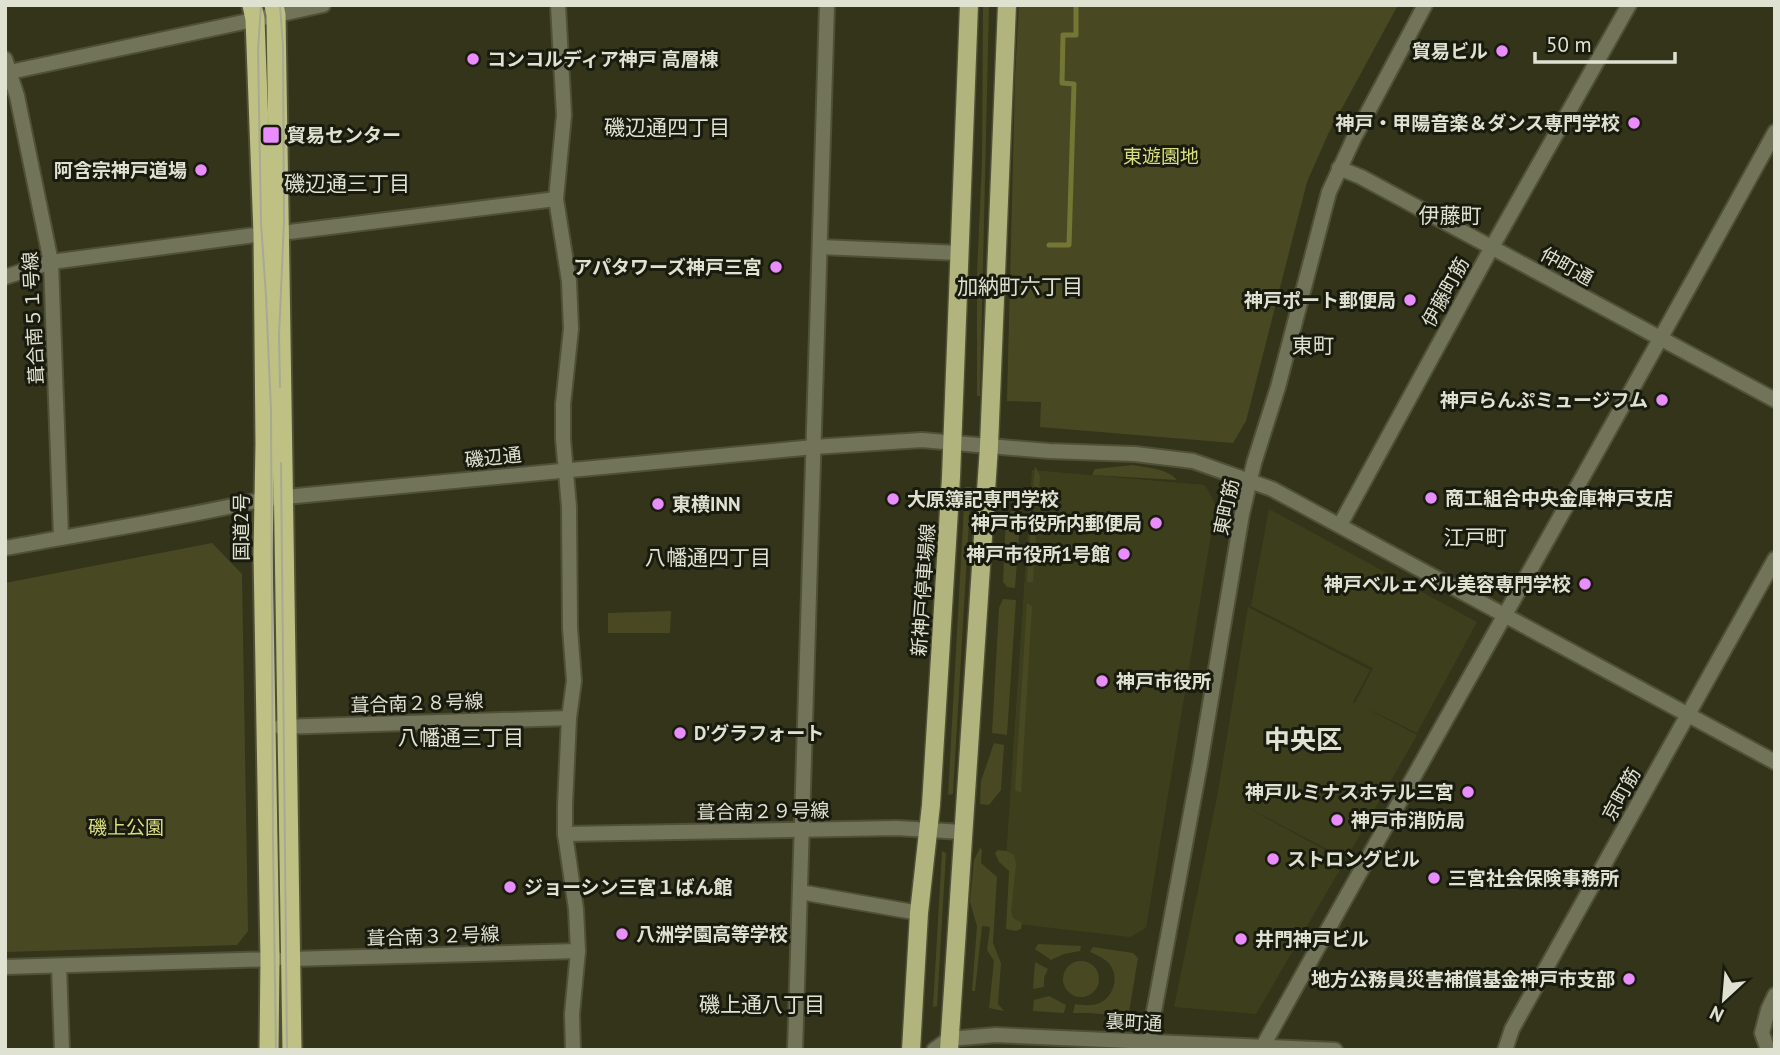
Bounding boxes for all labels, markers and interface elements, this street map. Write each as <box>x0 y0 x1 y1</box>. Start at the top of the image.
scale bar <box>1535 21 1675 65</box>
text: 50 m <box>1546 31 1592 58</box>
place label: 貿易ビル <box>1412 39 1488 63</box>
marker: 貿易ビル <box>1494 43 1510 59</box>
place label: コンコルディア神戸 高層棟 <box>487 47 718 71</box>
marker: コンコルディア神戸 高層棟 <box>465 51 481 67</box>
place label: 神戸・甲陽音楽＆ダンス専門学校 <box>1335 111 1620 135</box>
district label: 磯辺通四丁目 <box>604 114 730 141</box>
marker: 神戸・甲陽音楽＆ダンス専門学校 <box>1626 115 1642 131</box>
place label: 貿易センター <box>287 123 401 147</box>
marker: 貿易センター <box>261 125 281 145</box>
park label: 東遊園地 <box>1123 144 1199 168</box>
place label: 阿含宗神戸道場 <box>54 158 187 182</box>
marker: 阿含宗神戸道場 <box>193 162 209 178</box>
district label: 磯辺通三丁目 <box>284 170 410 197</box>
district label: 伊藤町 <box>1419 202 1482 229</box>
street label: 仲町通 <box>1536 242 1598 290</box>
street label: 葺合南５１号線 <box>18 251 48 385</box>
street label: 伊藤町筋 <box>1416 253 1474 331</box>
place label: アパタワーズ神戸三宮 <box>573 255 762 279</box>
marker: アパタワーズ神戸三宮 <box>768 259 784 275</box>
district label: 加納町六丁目 <box>957 273 1083 300</box>
place label: 神戸ポート郵便局 <box>1244 288 1396 312</box>
marker: 神戸ポート郵便局 <box>1402 292 1418 308</box>
district label: 東町 <box>1292 332 1334 359</box>
place label: 神戸らんぷミュージフム <box>1440 388 1648 412</box>
marker: 神戸らんぷミュージフム <box>1654 392 1670 408</box>
street label: 磯辺通 <box>463 442 523 472</box>
street label: 東町筋 <box>1208 477 1244 537</box>
place label: 商工組合中央金庫神戸支店 <box>1445 486 1673 510</box>
place label: 大原簿記専門学校 <box>907 487 1059 511</box>
marker: 商工組合中央金庫神戸支店 <box>1423 490 1439 506</box>
marker: 大原簿記専門学校 <box>885 491 901 507</box>
place label: 東横INN <box>672 492 740 516</box>
street label: 国道2号 <box>229 493 253 561</box>
marker: 東横INN <box>650 496 666 512</box>
place label: 神戸市役所内郵便局 <box>971 511 1142 535</box>
marker: 神戸市役所内郵便局 <box>1148 515 1164 531</box>
street label: 新神戸停車場線 <box>906 523 940 657</box>
district label: 江戸町 <box>1444 524 1507 551</box>
place label: 神戸市役所1号館 <box>966 542 1110 566</box>
district label: 八幡通四丁目 <box>645 544 771 571</box>
marker: 神戸市役所1号館 <box>1116 546 1132 562</box>
place label: 神戸ベルェベル美容専門学校 <box>1324 572 1571 596</box>
marker: 神戸ベルェベル美容専門学校 <box>1577 576 1593 592</box>
place label: 神戸市役所 <box>1116 669 1211 693</box>
marker: 神戸市役所 <box>1094 673 1110 689</box>
street label: 葺合南２８号線 <box>350 689 484 717</box>
place label: D'グラフォート <box>694 721 824 745</box>
district label: 中央区 <box>1264 723 1342 756</box>
district label: 八幡通三丁目 <box>398 724 524 751</box>
marker: D'グラフォート <box>672 725 688 741</box>
street label: 京町筋 <box>1597 763 1645 825</box>
place label: 神戸ルミナスホテル三宮 <box>1245 780 1454 804</box>
marker: 神戸ルミナスホテル三宮 <box>1460 784 1476 800</box>
street label: 葺合南２９号線 <box>696 798 830 824</box>
place label: 神戸市消防局 <box>1351 808 1465 832</box>
marker: 神戸市消防局 <box>1329 812 1345 828</box>
park label: 磯上公園 <box>88 815 164 839</box>
place label: ストロングビル <box>1287 847 1420 871</box>
marker: ストロングビル <box>1265 851 1281 867</box>
place label: 三宮社会保険事務所 <box>1448 866 1619 890</box>
marker: 三宮社会保険事務所 <box>1426 870 1442 886</box>
place label: ジョーシン三宮１ばん館 <box>524 875 733 899</box>
marker: ジョーシン三宮１ばん館 <box>502 879 518 895</box>
street label: 葺合南３２号線 <box>366 922 500 950</box>
place label: 八洲学園高等学校 <box>636 922 788 946</box>
marker: 八洲学園高等学校 <box>614 926 630 942</box>
place label: 井門神戸ビル <box>1255 927 1369 951</box>
marker: 井門神戸ビル <box>1233 931 1249 947</box>
north arrow <box>1689 964 1759 1034</box>
place label: 地方公務員災害補償基金神戸市支部 <box>1311 967 1615 991</box>
marker: 地方公務員災害補償基金神戸市支部 <box>1621 971 1637 987</box>
district label: 磯上通八丁目 <box>699 991 825 1018</box>
text: N <box>1706 1001 1727 1028</box>
street label: 裏町通 <box>1105 1009 1163 1035</box>

